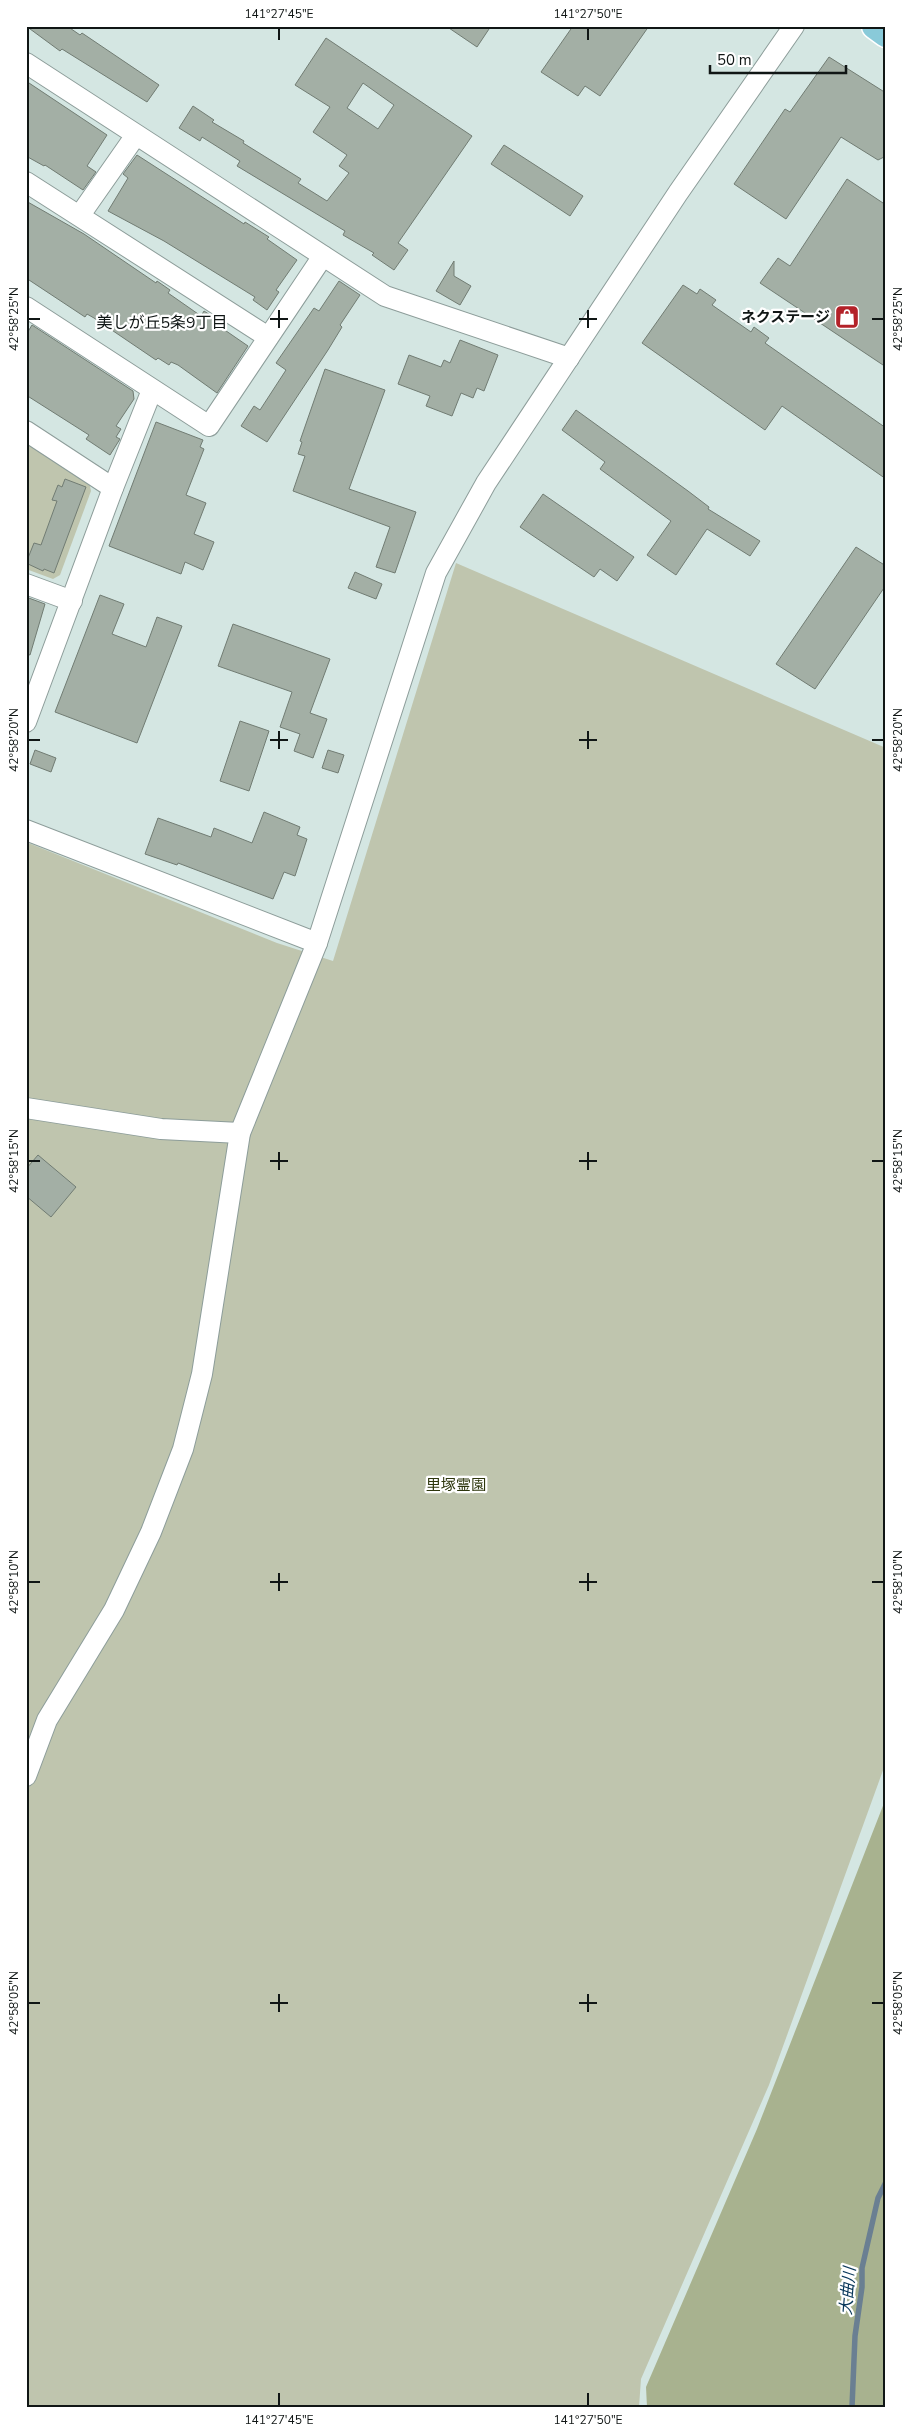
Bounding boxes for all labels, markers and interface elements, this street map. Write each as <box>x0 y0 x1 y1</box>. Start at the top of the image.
text: 141°27'45"E <box>244 6 314 22</box>
text: 141°27'50"E <box>553 6 623 22</box>
scale bar <box>710 42 846 74</box>
text: 50 m <box>717 50 752 70</box>
text: 42°58'25"N <box>6 287 22 351</box>
text: 42°58'25"N <box>890 287 906 351</box>
shop icon: ネクステージ <box>834 304 860 330</box>
place label: ネクステージ <box>741 307 830 327</box>
district label: 美しが丘5条9丁目 <box>96 312 228 334</box>
text: 42°58'20"N <box>6 708 22 772</box>
text: 42°58'20"N <box>890 708 906 772</box>
text: 42°58'15"N <box>6 1129 22 1193</box>
text: 42°58'15"N <box>890 1129 906 1193</box>
park label: 里塚霊園 <box>426 1475 486 1495</box>
text: 42°58'10"N <box>6 1550 22 1614</box>
text: 42°58'10"N <box>890 1550 906 1614</box>
text: 42°58'05"N <box>6 1971 22 2035</box>
text: 42°58'05"N <box>890 1971 906 2035</box>
water label: 大曲川 <box>835 2264 861 2316</box>
text: 141°27'45"E <box>244 2412 314 2428</box>
text: 141°27'50"E <box>553 2412 623 2428</box>

